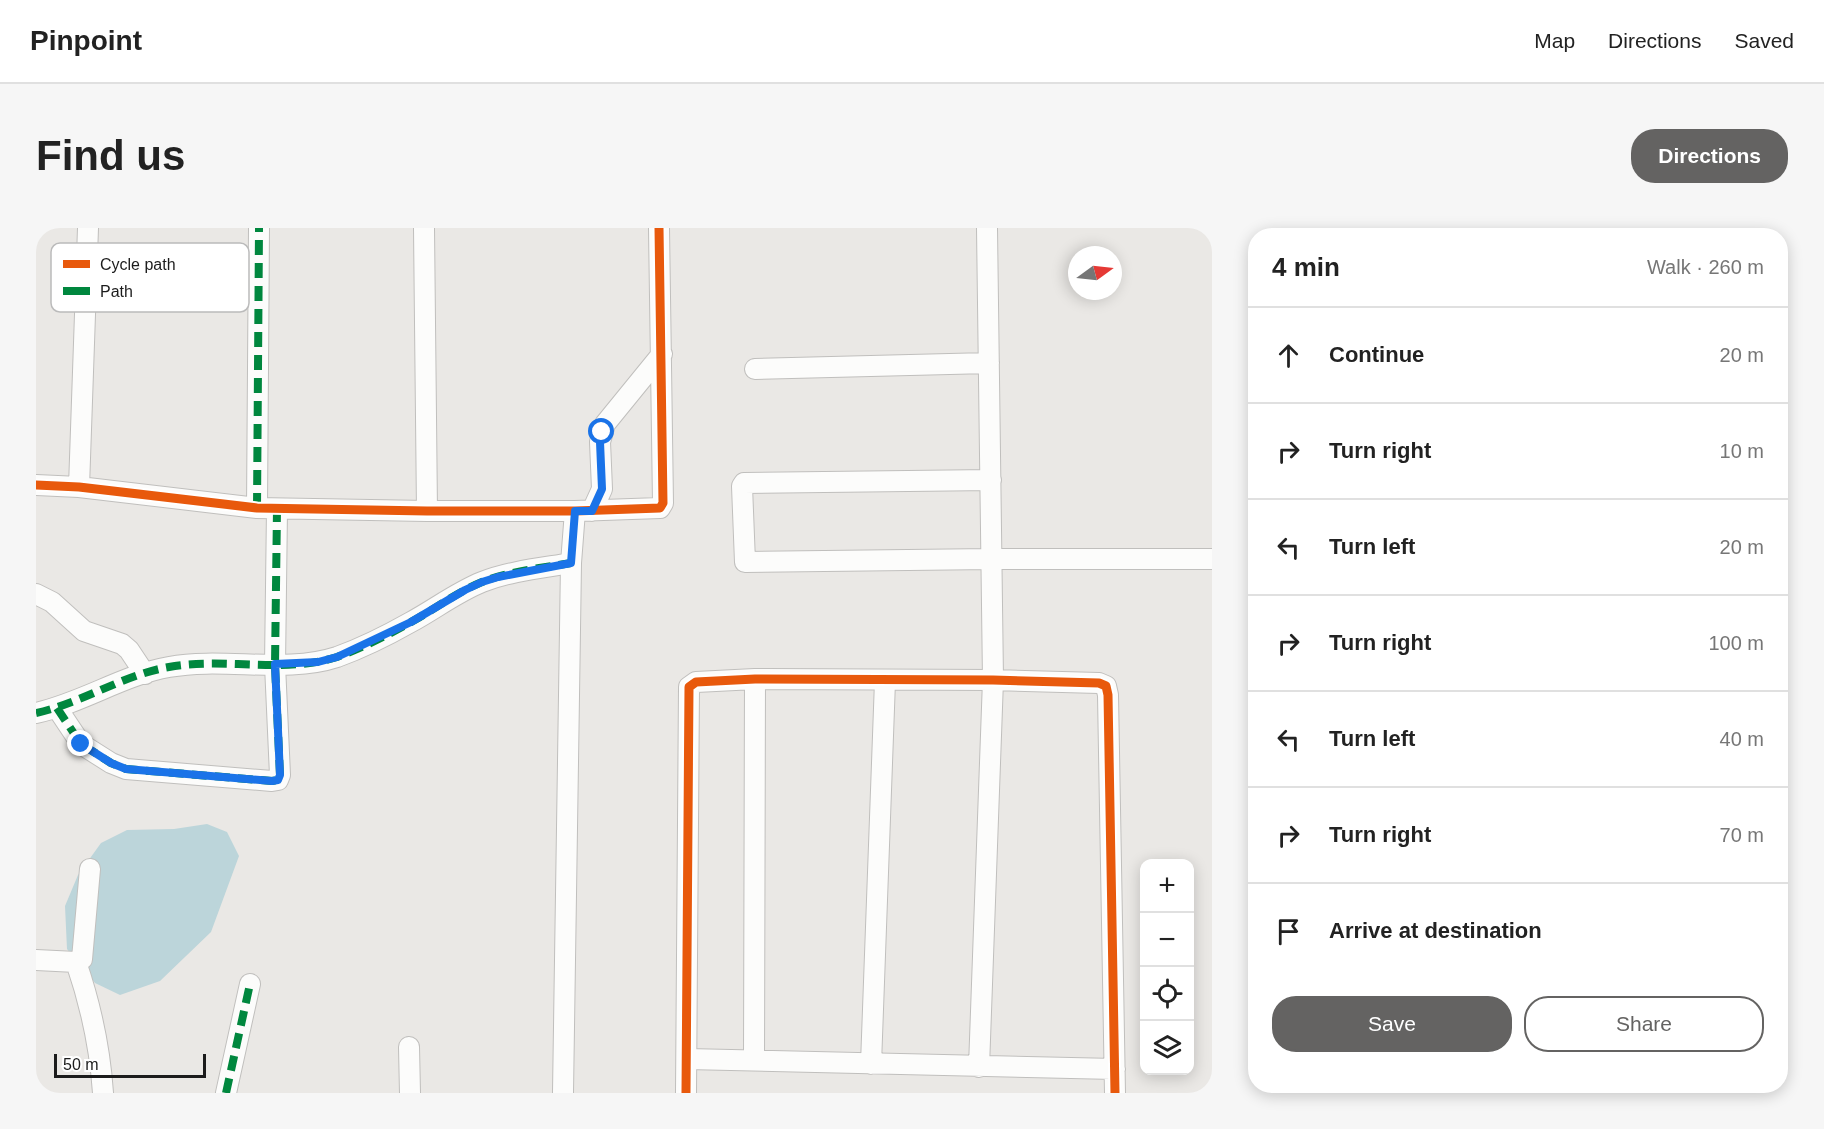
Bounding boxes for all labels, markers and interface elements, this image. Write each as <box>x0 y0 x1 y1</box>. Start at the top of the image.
text: Pinpoint <box>30 25 142 56</box>
text: Map <box>1534 29 1575 52</box>
text: Directions <box>1608 29 1701 52</box>
text: Saved <box>1734 29 1794 52</box>
button: Directions <box>1631 129 1788 183</box>
text: Find us <box>36 132 185 179</box>
legend <box>51 243 249 312</box>
north arrow <box>1068 246 1122 300</box>
text: 4 min <box>1272 252 1340 282</box>
text: Cycle path <box>100 256 176 273</box>
text: Walk · 260 m <box>1647 256 1764 278</box>
text: Path <box>100 283 133 300</box>
icon: ahead <box>1272 339 1305 372</box>
text: Continue <box>1329 342 1424 367</box>
text: 20 m <box>1720 344 1764 366</box>
route start <box>588 418 614 444</box>
icon: right <box>1272 435 1305 468</box>
text: Turn right <box>1329 438 1431 463</box>
text: 10 m <box>1720 440 1764 462</box>
icon: left <box>1272 531 1305 564</box>
text: Turn left <box>1329 534 1415 559</box>
text: 20 m <box>1720 536 1764 558</box>
icon: right <box>1272 627 1305 660</box>
text: Turn right <box>1329 630 1431 655</box>
text: 100 m <box>1708 632 1764 654</box>
icon: left <box>1272 723 1305 756</box>
text: Turn left <box>1329 726 1415 751</box>
text: 40 m <box>1720 728 1764 750</box>
route end <box>67 730 93 756</box>
icon: right <box>1272 819 1305 852</box>
text: Turn right <box>1329 822 1431 847</box>
text: 70 m <box>1720 824 1764 846</box>
map controls <box>1140 859 1194 1075</box>
button: + <box>1140 859 1194 913</box>
button: − <box>1140 913 1194 967</box>
icon: arrive <box>1272 915 1305 948</box>
text: Arrive at destination <box>1329 918 1542 943</box>
button: locate <box>1140 967 1194 1021</box>
button: Save <box>1272 996 1512 1052</box>
button: Share <box>1524 996 1764 1052</box>
button: layers <box>1140 1021 1194 1075</box>
scale bar <box>54 1051 206 1078</box>
text: 50 m <box>63 1056 99 1073</box>

